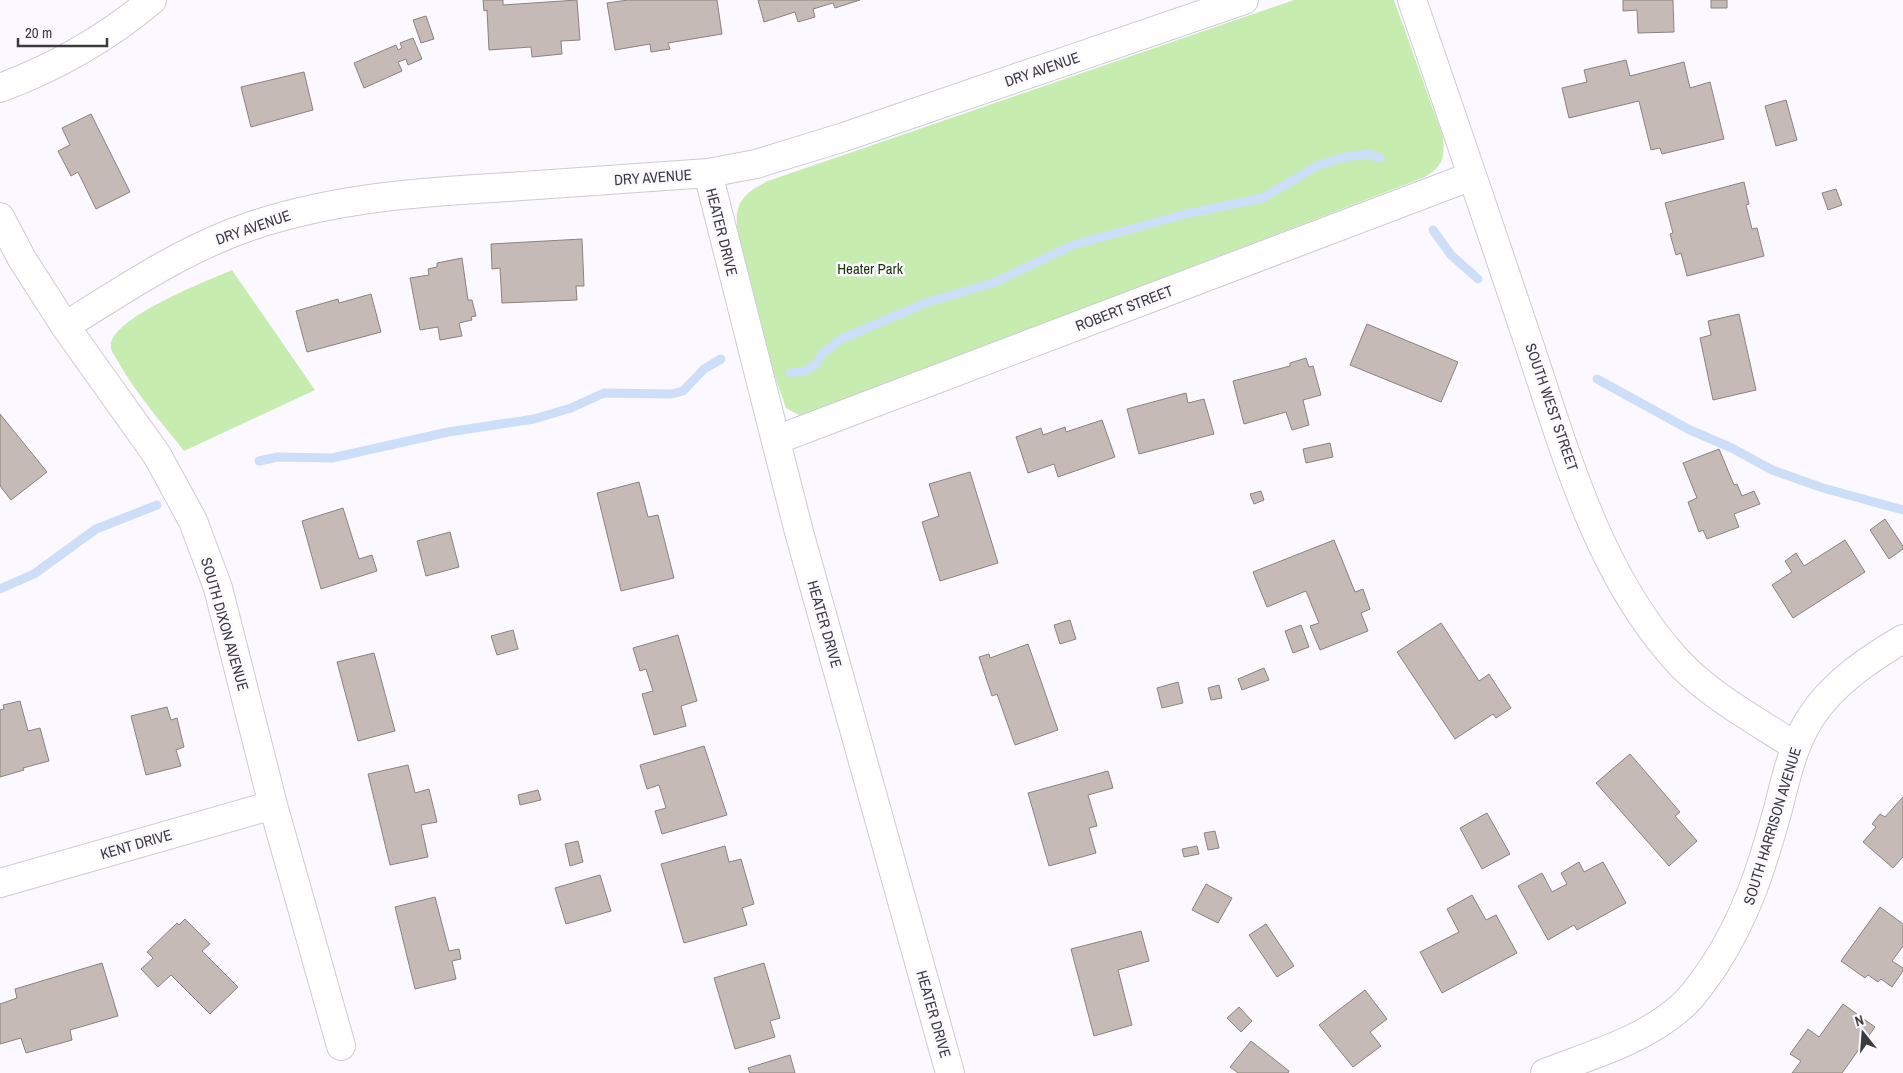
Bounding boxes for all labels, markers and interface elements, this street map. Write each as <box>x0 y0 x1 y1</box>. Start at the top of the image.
scale bar <box>18 15 106 47</box>
text: 20 m <box>25 22 52 43</box>
street label: DRY AVENUE <box>1002 46 1082 92</box>
street label: DRY AVENUE <box>613 164 693 190</box>
street label: HEATER DRIVE <box>701 186 743 278</box>
street label: DRY AVENUE <box>213 204 293 250</box>
park label: Heater Park <box>837 258 904 279</box>
street label: ROBERT STREET <box>1072 280 1176 336</box>
street label: SOUTH WEST STREET <box>1520 340 1584 474</box>
street label: SOUTH DIXON AVENUE <box>196 555 254 693</box>
street label: HEATER DRIVE <box>803 578 847 670</box>
street label: SOUTH HARRISON AVENUE <box>1738 745 1806 907</box>
street label: KENT DRIVE <box>98 824 174 864</box>
street label: HEATER DRIVE <box>912 968 956 1060</box>
north arrow <box>1838 1008 1888 1058</box>
text: N <box>1853 1011 1866 1030</box>

